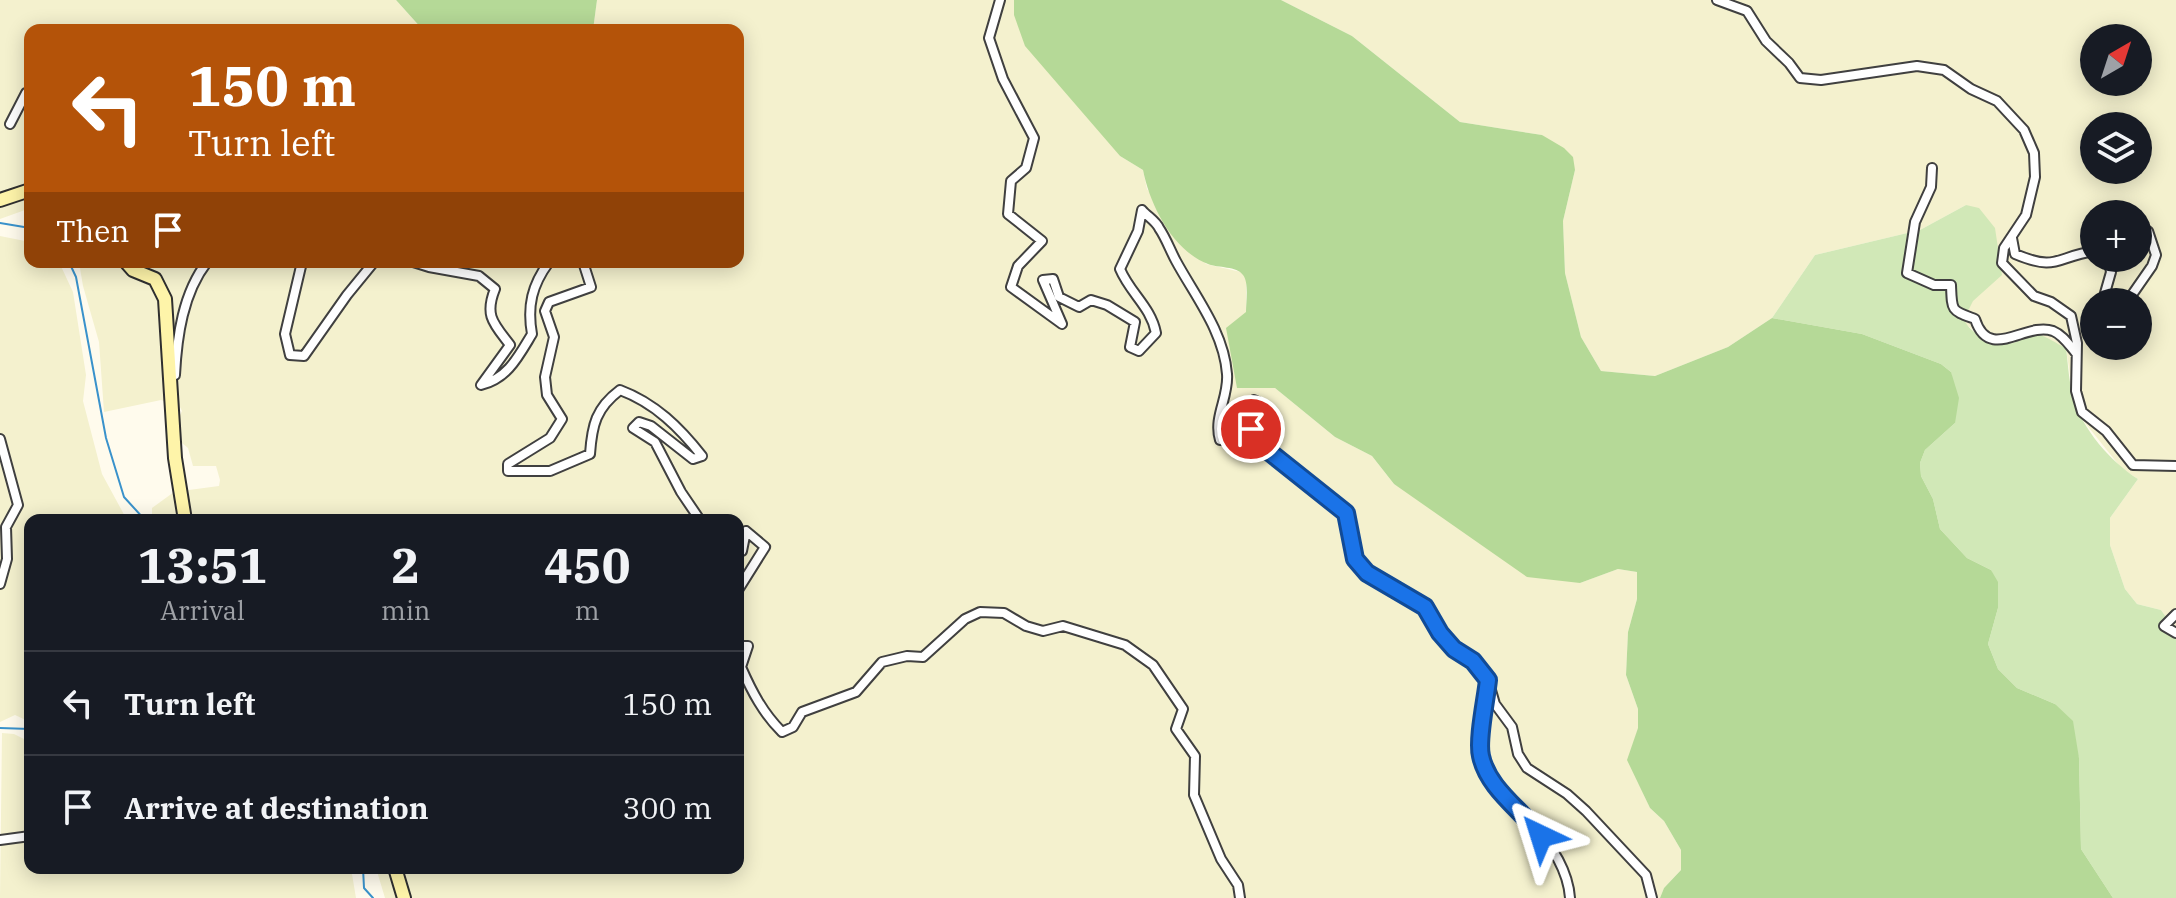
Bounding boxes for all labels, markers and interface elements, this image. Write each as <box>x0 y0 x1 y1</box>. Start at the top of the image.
north arrow <box>2080 24 2152 96</box>
map controls <box>2080 24 2152 360</box>
text: 150 m <box>188 49 356 121</box>
icon: left <box>56 56 160 160</box>
button: layers <box>2080 112 2152 184</box>
text: Turn left <box>188 119 335 166</box>
button: + <box>2080 200 2152 272</box>
icon: arrive <box>146 208 190 252</box>
text: Then <box>56 211 130 250</box>
button: − <box>2080 288 2152 360</box>
pin <box>1217 395 1285 463</box>
icon: arrive <box>1229 407 1273 451</box>
text: 13:51 <box>138 534 267 596</box>
text: 2 <box>391 534 420 596</box>
text: 450 <box>544 534 630 596</box>
text: Arrival <box>160 593 245 627</box>
text: min <box>381 593 430 627</box>
text: m <box>575 593 600 627</box>
icon: left <box>56 681 100 725</box>
text: Turn left <box>124 684 256 723</box>
text: 150 m <box>622 684 712 723</box>
icon: arrive <box>56 785 100 829</box>
text: Arrive at destination <box>124 788 429 827</box>
text: 300 m <box>622 788 712 827</box>
position arrow <box>1499 794 1583 878</box>

